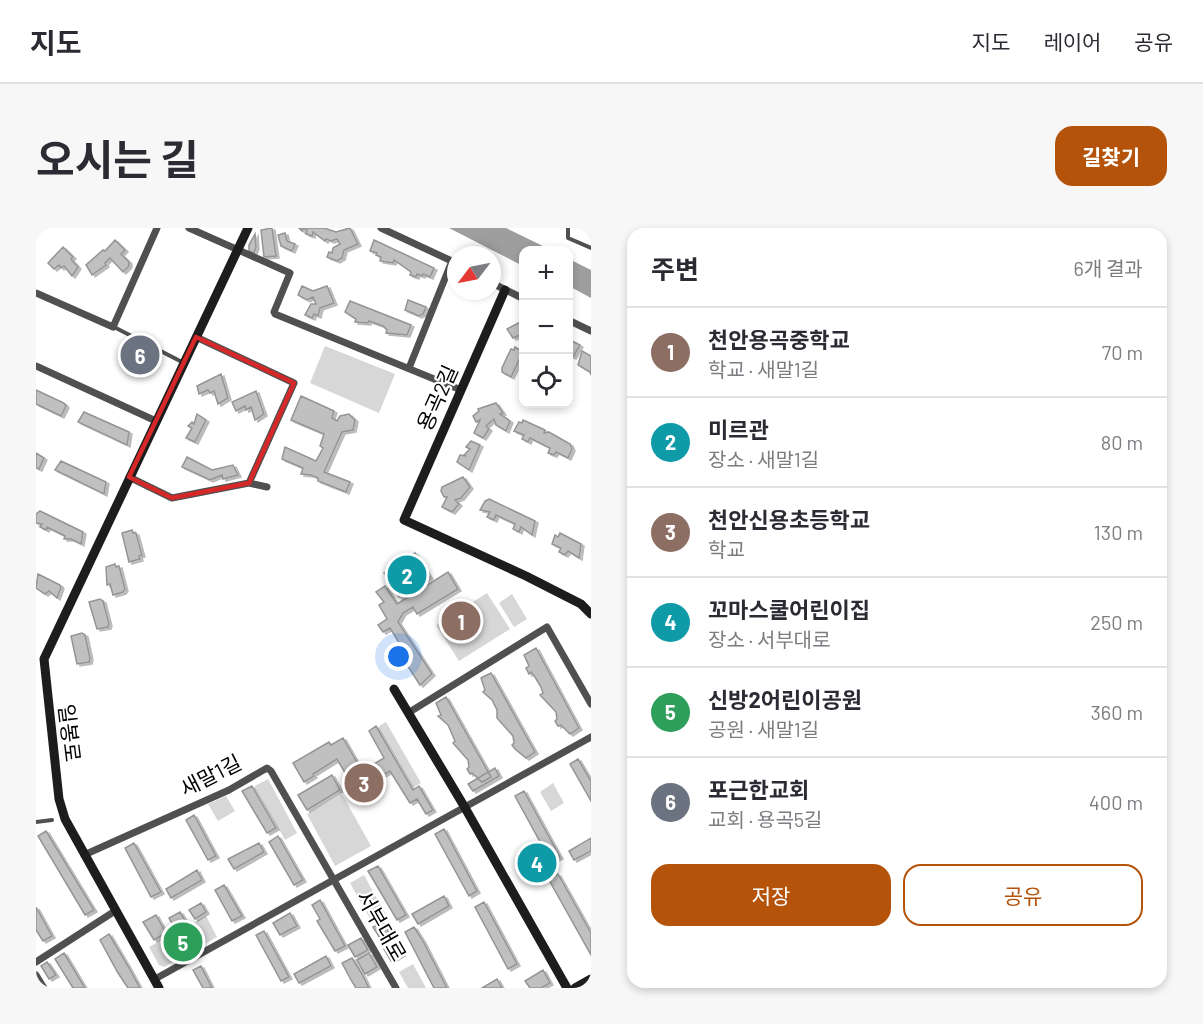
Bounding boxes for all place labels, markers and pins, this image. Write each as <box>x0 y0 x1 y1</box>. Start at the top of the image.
pin: 6 <box>120 332 160 378</box>
pin: 2 <box>388 552 427 598</box>
pin: 1 <box>442 598 480 644</box>
pin: 3 <box>344 760 384 806</box>
pin: 4 <box>518 840 556 886</box>
pin: 5 <box>164 920 202 964</box>

